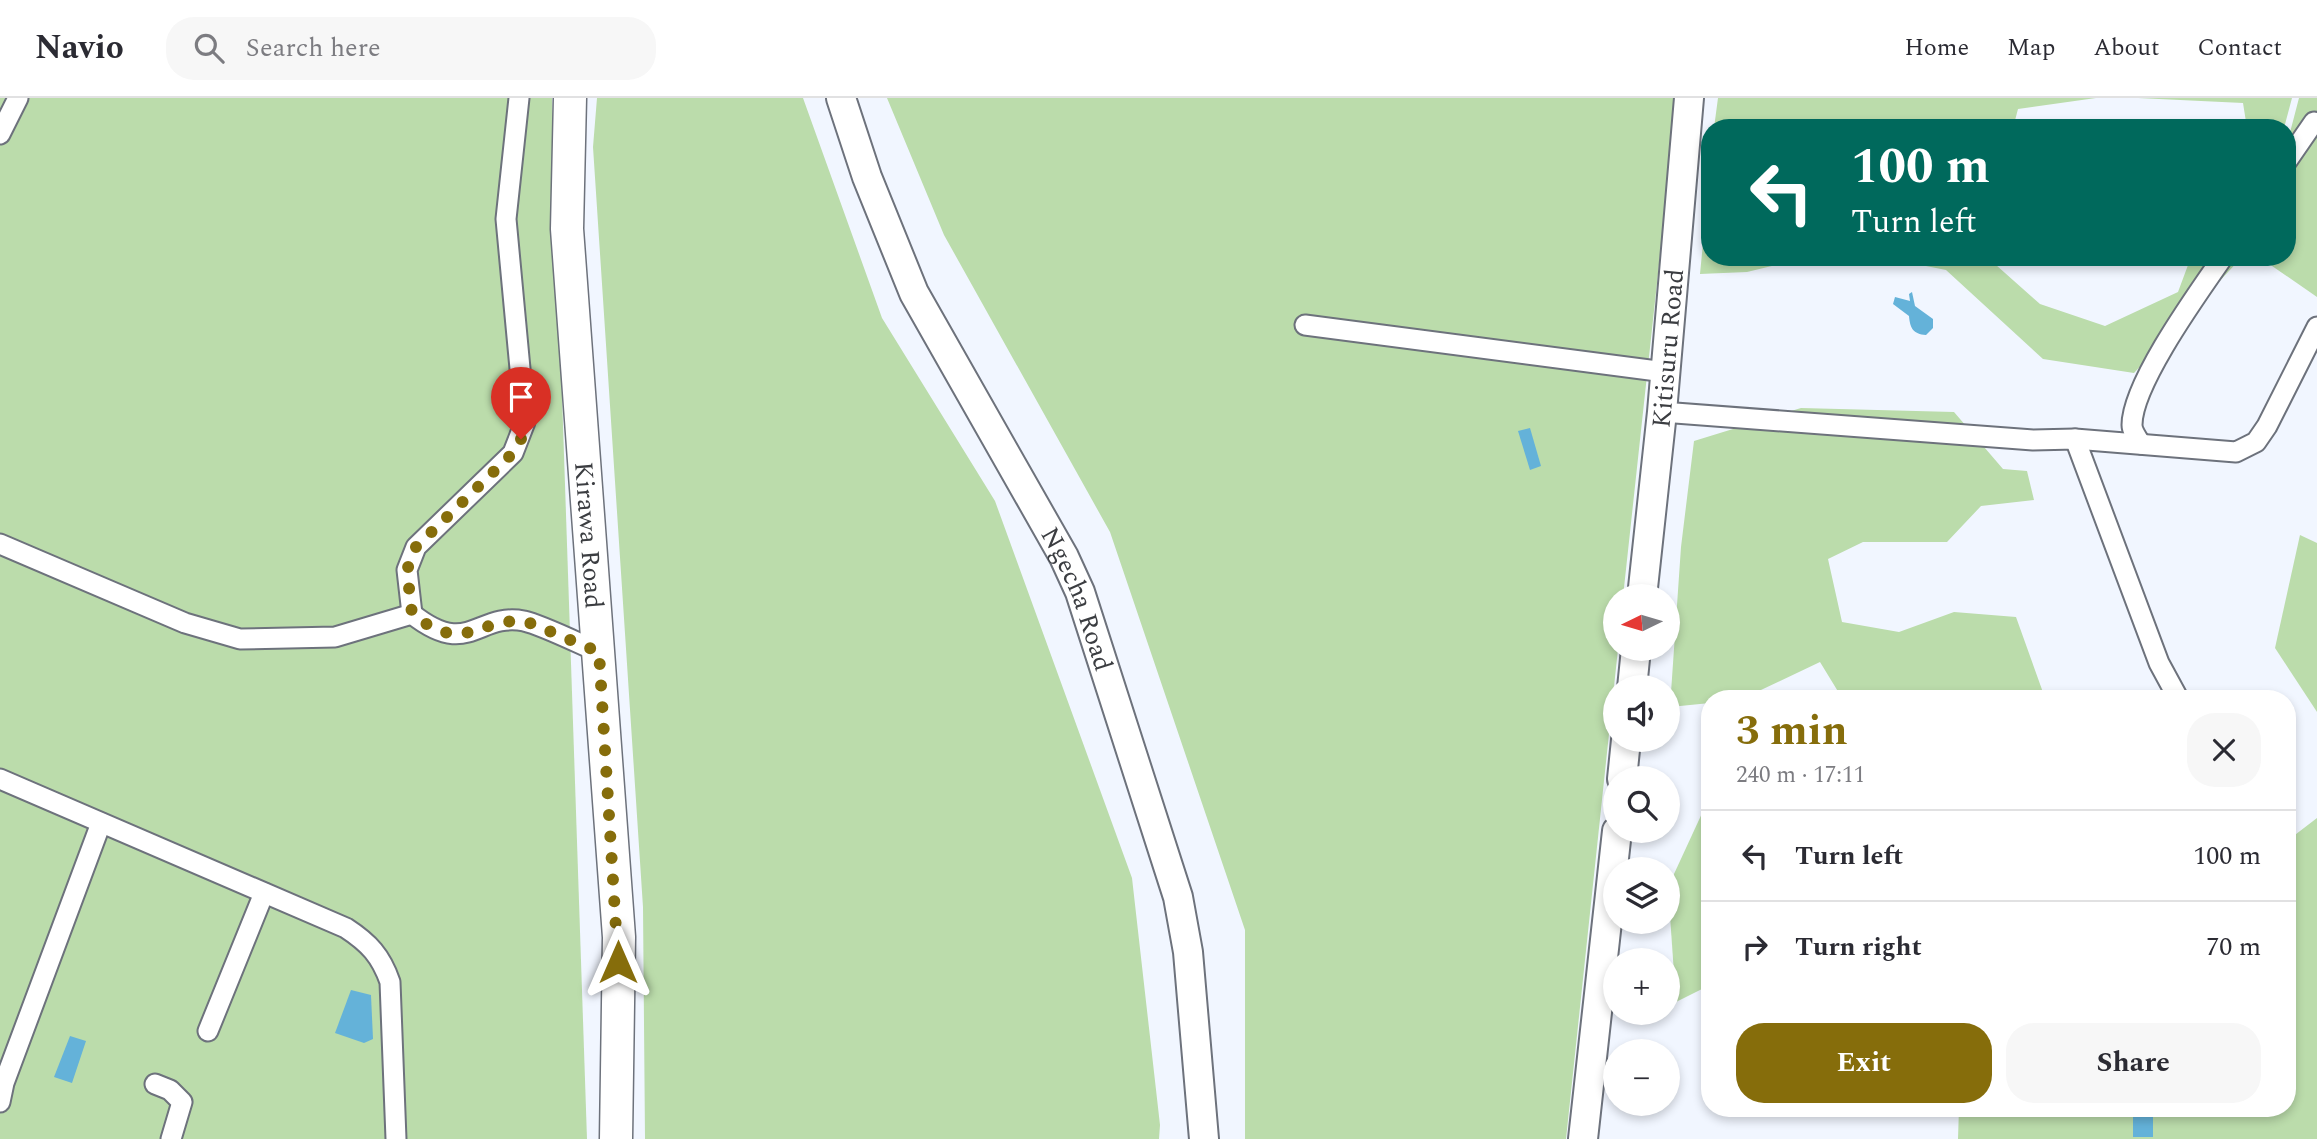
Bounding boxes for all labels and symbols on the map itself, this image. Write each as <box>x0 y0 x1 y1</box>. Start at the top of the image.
street label: Kitisuru Road <box>1641 267 1695 430</box>
pin <box>491 367 551 439</box>
street label: Kirawa Road <box>563 460 614 610</box>
street label: Ngecha Road <box>1030 520 1123 676</box>
north arrow <box>1603 584 1680 662</box>
position arrow <box>581 925 655 999</box>

